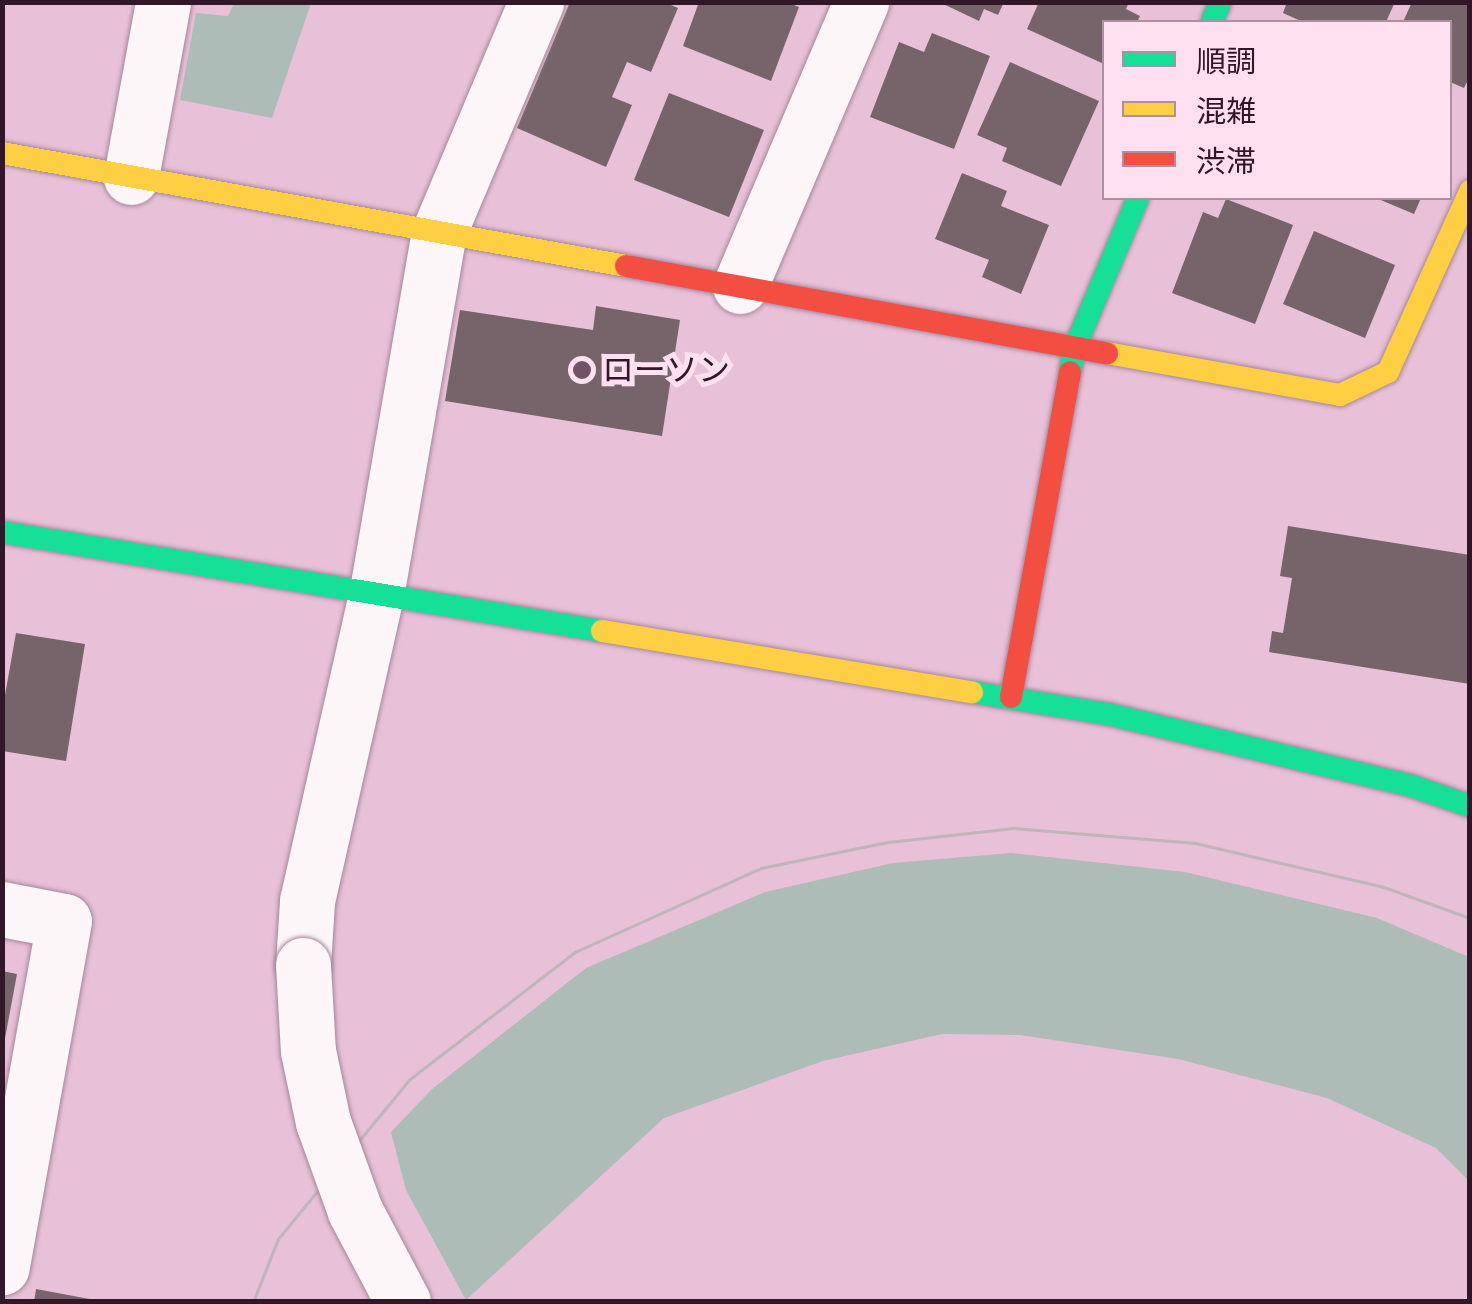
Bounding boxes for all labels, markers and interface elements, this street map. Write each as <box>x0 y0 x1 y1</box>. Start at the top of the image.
legend <box>1102 20 1452 200</box>
text: 順調 <box>1196 42 1256 81</box>
text: 混雑 <box>1196 92 1256 131</box>
text: 渋滞 <box>1196 142 1256 181</box>
place label: ローソン <box>602 351 730 389</box>
marker: ローソン <box>571 359 593 381</box>

